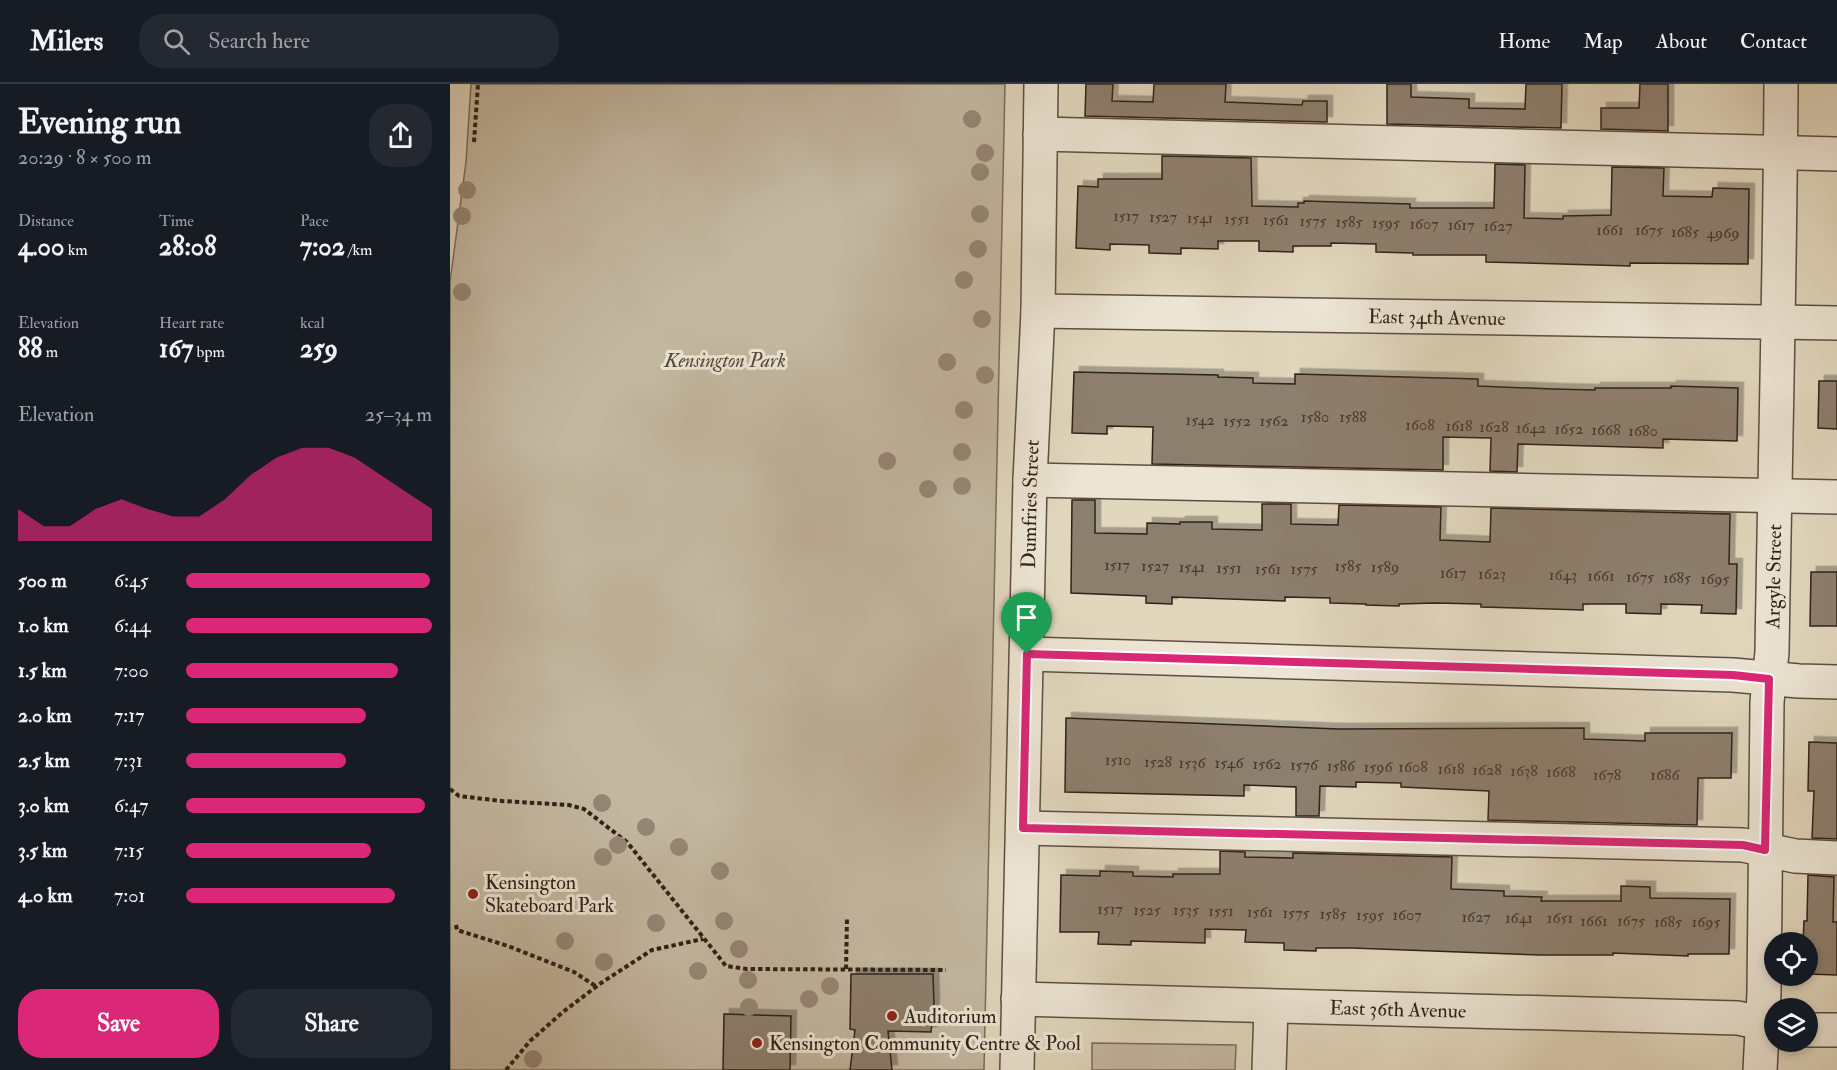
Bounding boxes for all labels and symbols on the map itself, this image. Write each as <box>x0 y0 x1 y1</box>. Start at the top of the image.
house number: 1517 <box>1113 206 1140 226</box>
house number: 1527 <box>1149 207 1178 227</box>
house number: 1541 <box>1187 208 1213 228</box>
house number: 1551 <box>1224 209 1250 229</box>
house number: 1561 <box>1263 210 1289 230</box>
house number: 1575 <box>1299 211 1327 231</box>
house number: 1585 <box>1335 212 1363 232</box>
house number: 1595 <box>1372 213 1400 233</box>
house number: 1607 <box>1409 214 1439 234</box>
house number: 1617 <box>1448 215 1475 235</box>
house number: 1627 <box>1483 216 1513 236</box>
house number: 1661 <box>1596 220 1624 240</box>
house number: 1675 <box>1635 220 1663 240</box>
house number: 1685 <box>1671 222 1699 242</box>
house number: 4969 <box>1706 223 1740 243</box>
street label: East 34th Avenue <box>1368 304 1506 331</box>
park label: Kensington Park <box>663 348 786 373</box>
house number: 1580 <box>1301 407 1329 427</box>
house number: 1588 <box>1339 407 1367 427</box>
house number: 1542 <box>1185 410 1215 430</box>
house number: 1552 <box>1223 411 1251 431</box>
house number: 1562 <box>1260 411 1288 431</box>
house number: 1608 <box>1405 415 1435 435</box>
house number: 1618 <box>1446 416 1473 436</box>
house number: 1628 <box>1479 417 1509 437</box>
house number: 1642 <box>1516 418 1546 438</box>
house number: 1652 <box>1555 419 1583 439</box>
house number: 1668 <box>1591 420 1621 440</box>
house number: 1680 <box>1628 421 1658 441</box>
street label: Dumfries Street <box>1016 439 1045 569</box>
street label: Argyle Street <box>1760 523 1787 630</box>
house number: 1517 <box>1104 555 1131 575</box>
house number: 1527 <box>1141 556 1170 576</box>
house number: 1585 <box>1334 556 1362 576</box>
house number: 1541 <box>1179 557 1205 577</box>
house number: 1589 <box>1371 557 1399 577</box>
house number: 1551 <box>1216 558 1242 578</box>
house number: 1561 <box>1255 559 1281 579</box>
house number: 1575 <box>1290 559 1318 579</box>
house number: 1617 <box>1440 563 1467 583</box>
house number: 1623 <box>1478 564 1506 584</box>
house number: 1643 <box>1549 565 1577 585</box>
house number: 1661 <box>1587 566 1615 586</box>
house number: 1675 <box>1626 567 1654 587</box>
house number: 1685 <box>1663 568 1691 588</box>
house number: 1695 <box>1701 569 1729 589</box>
pin <box>1001 592 1052 654</box>
house number: 1510 <box>1105 750 1131 770</box>
house number: 1528 <box>1144 752 1173 772</box>
house number: 1536 <box>1179 753 1206 773</box>
house number: 1546 <box>1215 753 1244 773</box>
house number: 1562 <box>1253 754 1281 774</box>
house number: 1576 <box>1290 755 1319 775</box>
house number: 1586 <box>1327 756 1356 776</box>
house number: 1596 <box>1364 757 1393 777</box>
house number: 1608 <box>1398 757 1428 777</box>
house number: 1618 <box>1438 759 1465 779</box>
house number: 1628 <box>1472 760 1502 780</box>
house number: 1638 <box>1510 761 1538 781</box>
house number: 1668 <box>1546 762 1576 782</box>
house number: 1678 <box>1593 765 1622 785</box>
house number: 1686 <box>1650 765 1681 785</box>
place label: Kensington Skateboard Park <box>485 870 614 918</box>
marker: Kensington Skateboard Park <box>466 887 480 901</box>
house number: 1517 <box>1097 899 1124 919</box>
house number: 1525 <box>1133 900 1161 920</box>
house number: 1535 <box>1173 900 1199 920</box>
house number: 1551 <box>1208 901 1234 921</box>
house number: 1561 <box>1247 902 1273 922</box>
house number: 1575 <box>1282 903 1310 923</box>
house number: 1585 <box>1319 904 1347 924</box>
house number: 1595 <box>1356 905 1384 925</box>
house number: 1607 <box>1392 905 1422 925</box>
house number: 1627 <box>1461 907 1491 927</box>
house number: 1641 <box>1505 908 1533 928</box>
house number: 1651 <box>1547 908 1573 928</box>
house number: 1661 <box>1580 911 1608 931</box>
house number: 1675 <box>1617 911 1645 931</box>
house number: 1685 <box>1654 912 1682 932</box>
house number: 1695 <box>1692 912 1720 932</box>
street label: East 36th Avenue <box>1329 995 1467 1024</box>
place label: Auditorium <box>903 1004 997 1029</box>
marker: Auditorium <box>885 1009 899 1023</box>
place label: Kensington Community Centre & Pool <box>769 1031 1081 1056</box>
marker: Kensington Community Centre & Pool <box>750 1036 764 1050</box>

